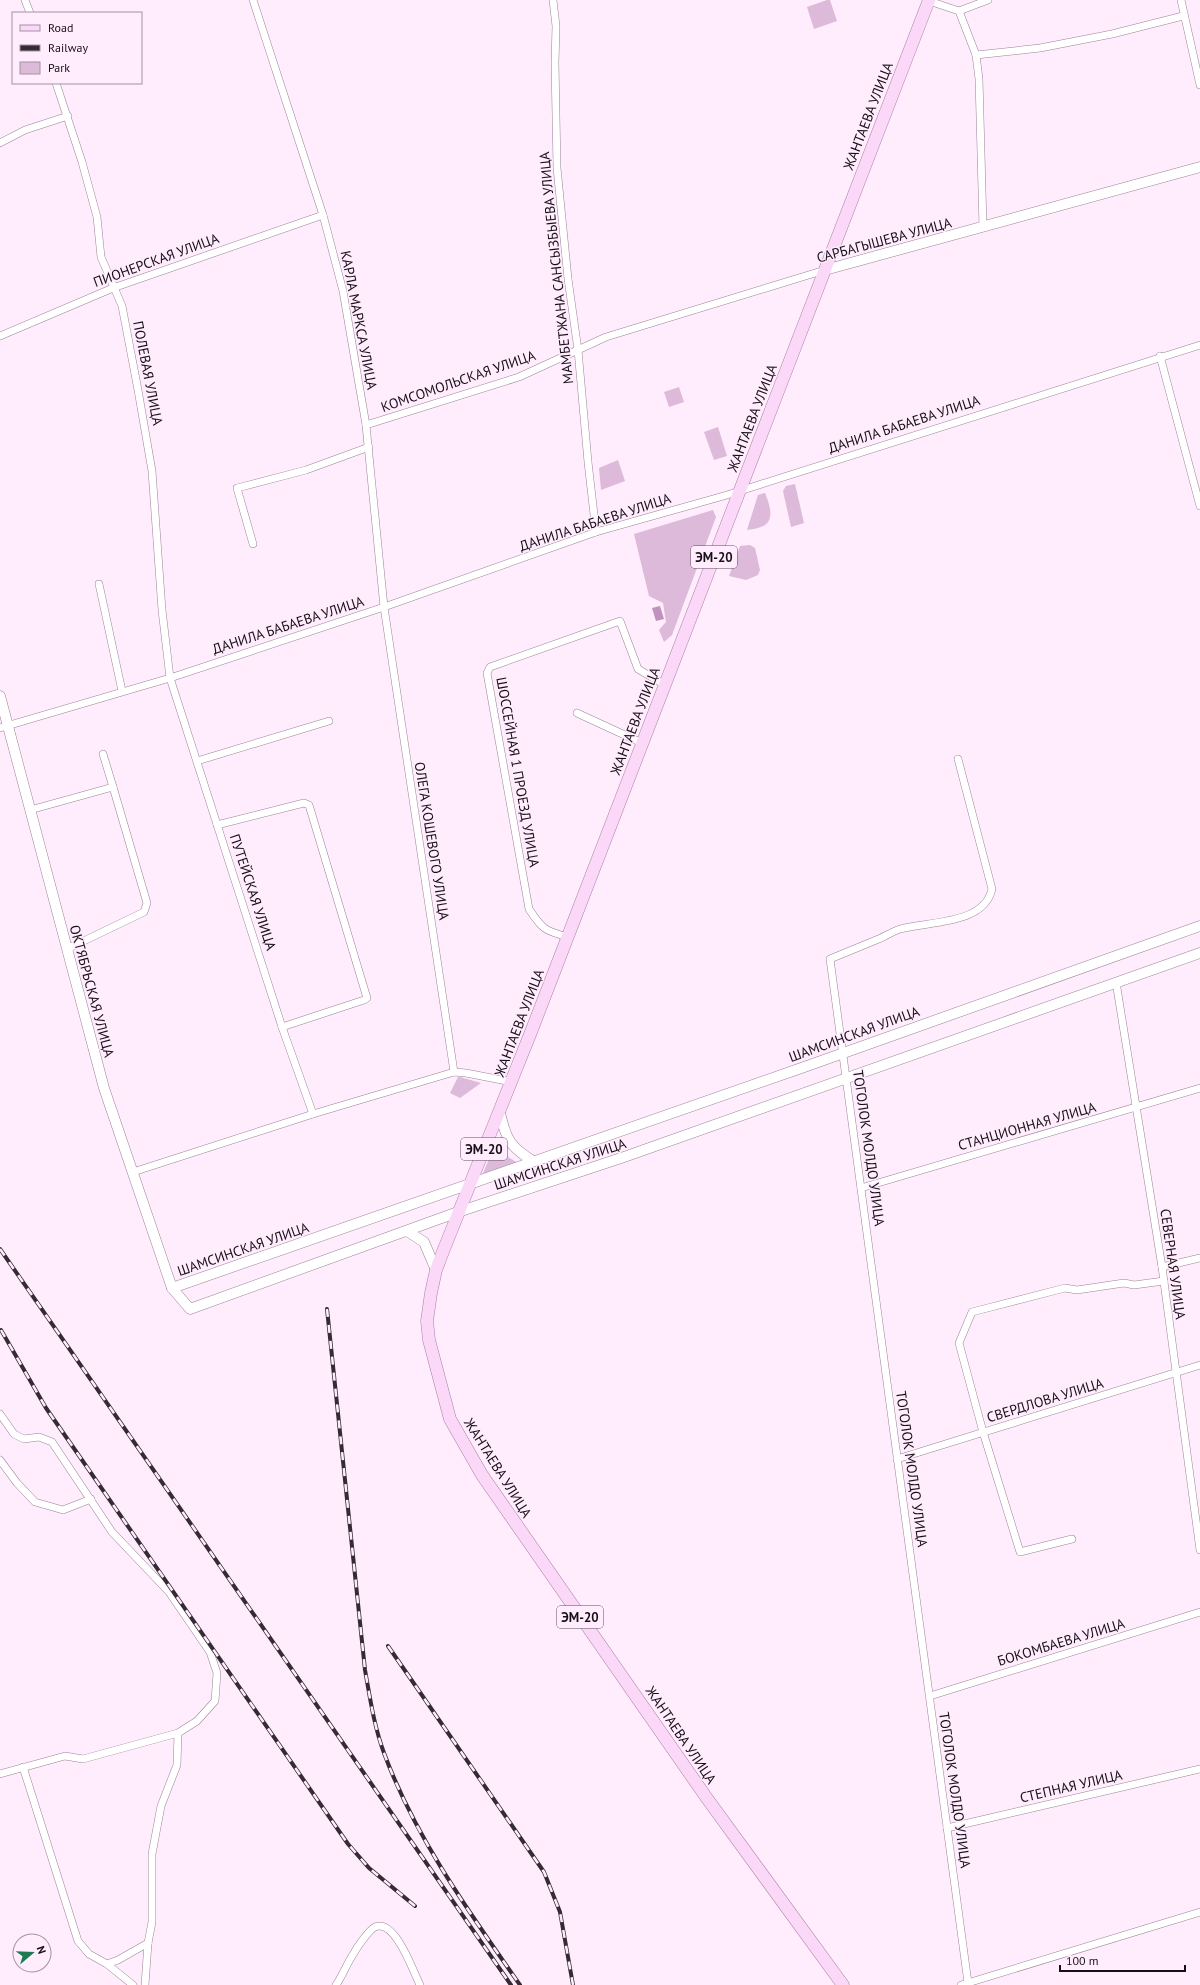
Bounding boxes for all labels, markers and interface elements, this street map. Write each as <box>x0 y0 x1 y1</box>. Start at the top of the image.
legend <box>12 12 142 84</box>
text: Road <box>48 20 73 35</box>
text: Railway <box>48 40 88 55</box>
street label: ЖАНТАЕВА УЛИЦА <box>839 59 897 173</box>
text: Park <box>48 60 70 75</box>
street label: МАМБЕТЖАНА САНСЫЗБЫЕВА УЛИЦА <box>535 150 577 385</box>
street label: САРБАГЫШЕВА УЛИЦА <box>815 213 954 267</box>
street label: ПИОНЕРСКАЯ УЛИЦА <box>91 229 222 291</box>
street label: КАРЛА МАРКСА УЛИЦА <box>337 249 381 392</box>
street label: ПОЛЕВАЯ УЛИЦА <box>129 319 167 428</box>
street label: КОМСОМОЛЬСКАЯ УЛИЦА <box>378 346 538 416</box>
street label: ЖАНТАЕВА УЛИЦА <box>723 361 781 475</box>
street label: ДАНИЛА БАБАЕВА УЛИЦА <box>826 391 983 457</box>
street label: ДАНИЛА БАБАЕВА УЛИЦА <box>517 489 674 555</box>
road number: ЭМ-20 <box>691 546 737 568</box>
street label: ДАНИЛА БАБАЕВА УЛИЦА <box>210 592 367 658</box>
street label: ЖАНТАЕВА УЛИЦА <box>606 664 664 778</box>
street label: ШОССЕЙНАЯ 1 ПРОЕЗД УЛИЦА <box>492 676 544 869</box>
street label: ОЛЕГА КОШЕВОГО УЛИЦА <box>411 761 454 922</box>
street label: ПУТЕЙСКАЯ УЛИЦА <box>226 832 281 953</box>
street label: ОКТЯБРЬСКАЯ УЛИЦА <box>66 923 119 1060</box>
street label: ЖАНТАЕВА УЛИЦА <box>490 966 548 1080</box>
street label: ШАМСИНСКАЯ УЛИЦА <box>786 1002 923 1066</box>
street label: ТОГОЛОК МОЛДО УЛИЦА <box>849 1069 889 1228</box>
street label: СТАНЦИОННАЯ УЛИЦА <box>956 1097 1099 1154</box>
street label: ШАМСИНСКАЯ УЛИЦА <box>492 1134 629 1194</box>
road number: ЭМ-20 <box>461 1138 507 1160</box>
street label: СЕВЕРНАЯ УЛИЦА <box>1156 1208 1190 1321</box>
street label: ШАМСИНСКАЯ УЛИЦА <box>175 1218 312 1280</box>
street label: СВЕРДЛОВА УЛИЦА <box>984 1373 1106 1426</box>
street label: ТОГОЛОК МОЛДО УЛИЦА <box>892 1390 932 1549</box>
street label: ЖАНТАЕВА УЛИЦА <box>460 1414 536 1522</box>
road number: ЭМ-20 <box>557 1606 603 1628</box>
street label: БОКОМБАЕВА УЛИЦА <box>995 1614 1128 1670</box>
street label: ЖАНТАЕВА УЛИЦА <box>641 1682 721 1788</box>
street label: ТОГОЛОК МОЛДО УЛИЦА <box>935 1711 975 1870</box>
street label: СТЕПНАЯ УЛИЦА <box>1018 1765 1125 1807</box>
north arrow <box>12 1933 52 1973</box>
text: N <box>34 1944 49 1955</box>
scale bar <box>1060 1947 1185 1973</box>
text: 100 m <box>1066 1953 1099 1968</box>

